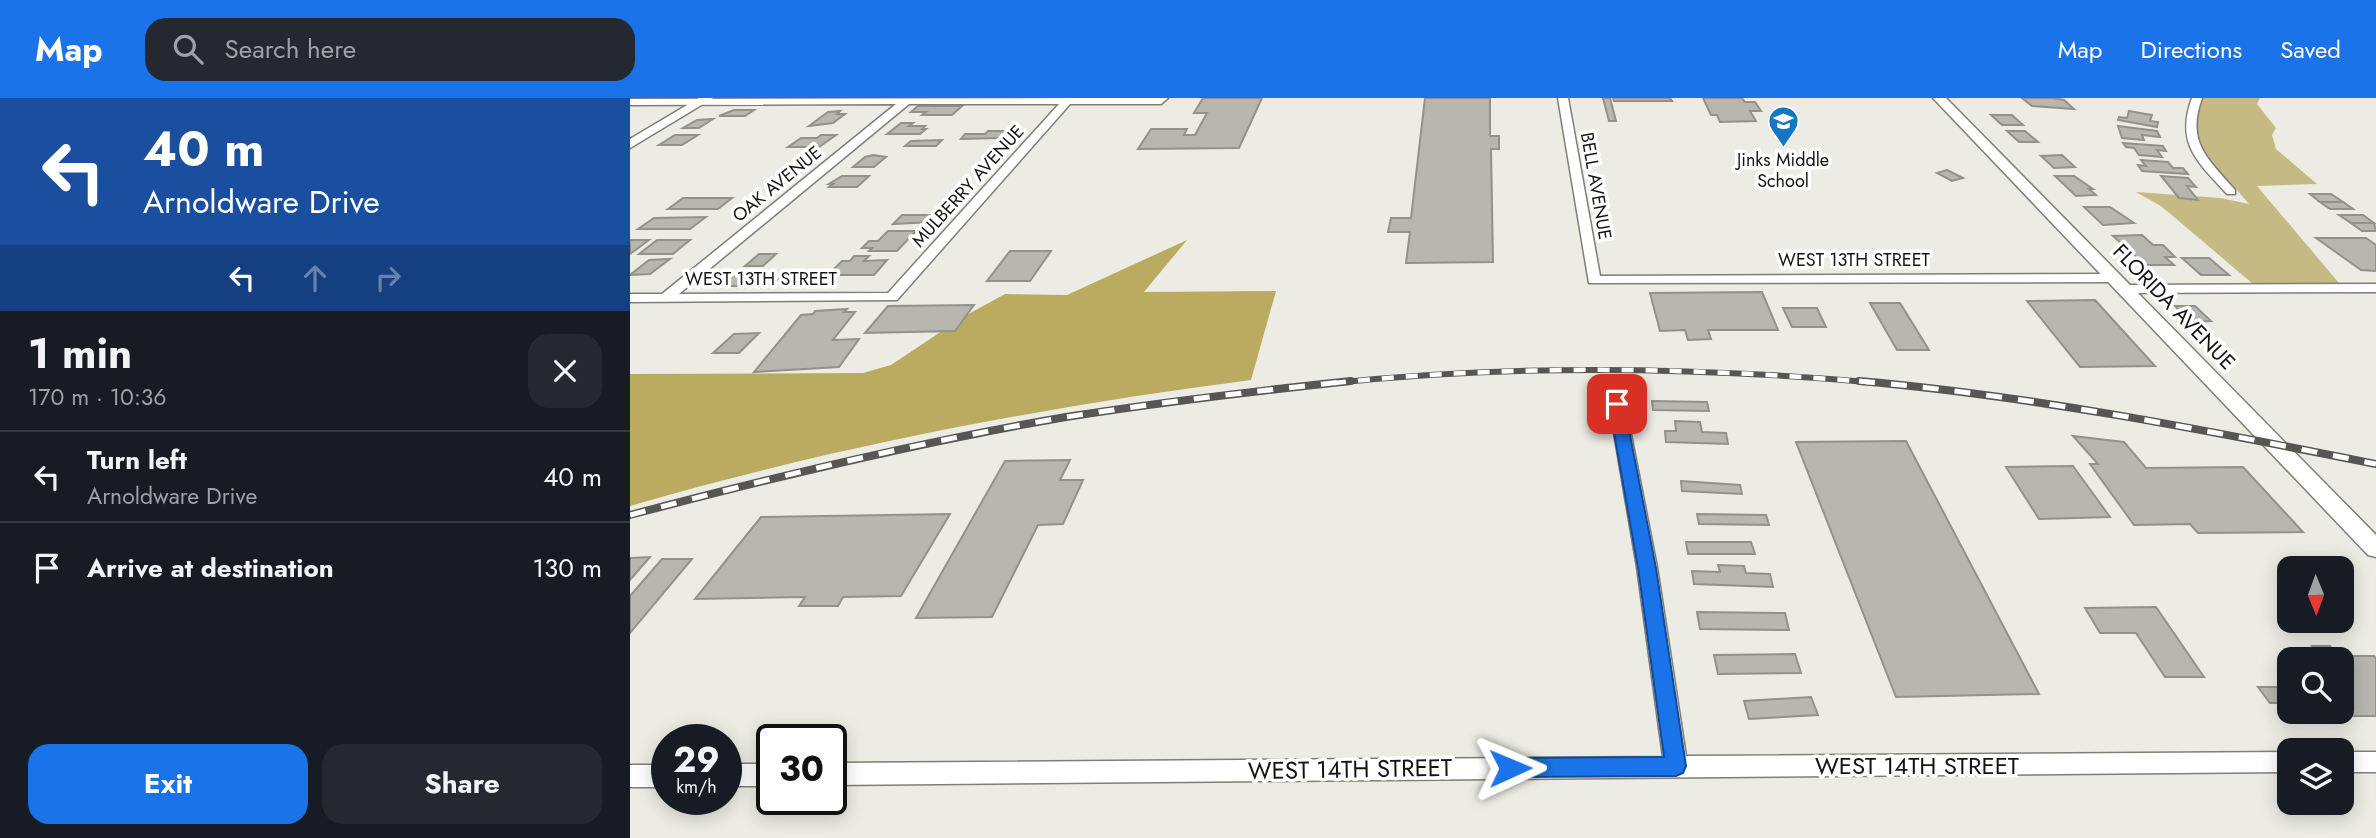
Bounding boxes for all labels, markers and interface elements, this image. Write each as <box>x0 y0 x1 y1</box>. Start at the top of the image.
search box <box>145 18 635 81</box>
text: Map <box>35 26 103 73</box>
icon: search <box>169 30 207 68</box>
text: Search here <box>225 30 356 68</box>
text: Map <box>2058 32 2103 67</box>
text: Directions <box>2141 32 2242 67</box>
text: Saved <box>2280 32 2341 67</box>
school or university icon: Jinks Middle School <box>1766 105 1800 149</box>
text: 40 m <box>143 114 265 184</box>
street label: MULBERRY AVENUE <box>906 119 1030 253</box>
icon: left <box>28 126 119 217</box>
street label: BELL AVENUE <box>1574 130 1618 242</box>
street label: OAK AVENUE <box>727 140 827 228</box>
place label: Jinks Middle School <box>1735 147 1829 194</box>
text: Arnoldware Drive <box>143 179 380 225</box>
street label: FLORIDA AVENUE <box>2106 237 2242 377</box>
street label: WEST 13TH STREET <box>1778 247 1931 273</box>
icon: left <box>223 259 261 297</box>
icon: ahead <box>296 259 334 297</box>
icon: right <box>369 259 407 297</box>
street label: WEST 13TH STREET <box>685 266 838 292</box>
text: 1 min <box>28 323 132 384</box>
button: close <box>528 334 602 408</box>
pin <box>1587 374 1647 434</box>
text: 170 m · 10:36 <box>28 380 167 414</box>
icon: arrive <box>1598 385 1636 423</box>
text: Turn left <box>87 441 187 479</box>
icon: left <box>28 458 66 496</box>
text: 40 m <box>543 458 602 496</box>
text: Arnoldware Drive <box>87 479 257 513</box>
icon: arrive <box>28 549 66 587</box>
text: Arrive at destination <box>87 549 334 587</box>
text: 130 m <box>532 549 602 587</box>
north arrow <box>2277 556 2354 634</box>
map controls <box>2277 556 2354 815</box>
button: search <box>2277 647 2354 724</box>
speed limit sign: 30 <box>756 724 847 815</box>
position arrow <box>1473 731 1547 805</box>
text: 29 <box>673 735 720 785</box>
button: layers <box>2277 738 2354 815</box>
button: Exit <box>28 744 308 824</box>
button: Share <box>322 744 602 824</box>
street label: WEST 14TH STREET <box>1815 748 2019 783</box>
street label: WEST 14TH STREET <box>1248 750 1452 788</box>
text: km/h <box>676 774 717 800</box>

